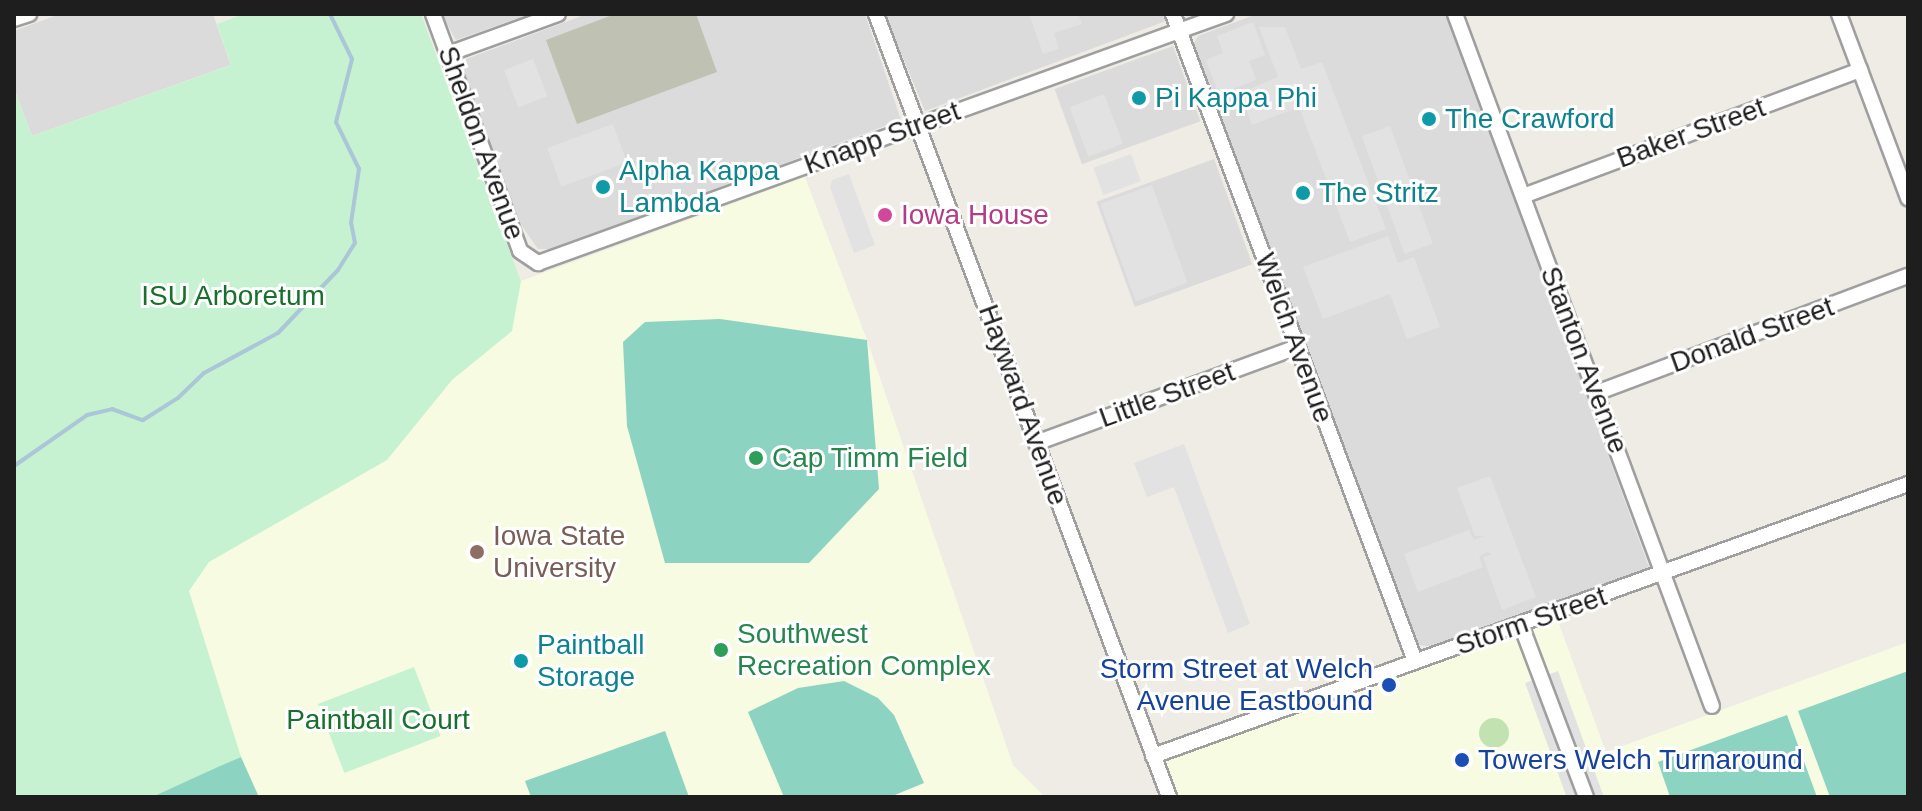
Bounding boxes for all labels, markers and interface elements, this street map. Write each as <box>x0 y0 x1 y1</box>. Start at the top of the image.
street label: Sheldon Avenue <box>430 41 532 245</box>
place label: Pi Kappa Phi <box>1155 81 1317 115</box>
marker: Pi Kappa Phi <box>1130 89 1148 107</box>
street label: Baker Street <box>1612 91 1770 175</box>
street label: Knapp Street <box>799 94 965 182</box>
place label: The Crawford <box>1445 102 1615 136</box>
marker: The Crawford <box>1420 110 1438 128</box>
place label: Alpha Kappa Lambda <box>619 154 779 220</box>
place label: The Stritz <box>1319 176 1439 210</box>
marker: Alpha Kappa Lambda <box>594 178 612 196</box>
marker: The Stritz <box>1294 184 1312 202</box>
place label: Iowa House <box>901 198 1049 232</box>
marker: Iowa House <box>876 206 894 224</box>
street label: Welch Avenue <box>1248 248 1340 428</box>
street label: Stanton Avenue <box>1533 261 1635 459</box>
park label: ISU Arboretum <box>140 279 326 313</box>
street label: Donald Street <box>1666 290 1838 380</box>
street label: Hayward Avenue <box>971 299 1075 511</box>
street label: Little Street <box>1095 355 1239 435</box>
place label: Cap Timm Field <box>772 441 969 475</box>
marker: Cap Timm Field <box>747 449 765 467</box>
place label: Iowa State University <box>493 519 625 585</box>
marker: Iowa State University <box>468 543 486 561</box>
street label: Storm Street <box>1451 580 1611 662</box>
place label: Southwest Recreation Complex <box>737 617 991 683</box>
place label: Paintball Storage <box>537 628 644 694</box>
marker: Southwest Recreation Complex <box>712 641 730 659</box>
marker: Paintball Storage <box>512 652 530 670</box>
place label: Storm Street at Welch Avenue Eastbound <box>1100 652 1373 718</box>
marker: Storm Street at Welch Avenue Eastbound <box>1380 676 1398 694</box>
park label: Paintball Court <box>286 703 470 737</box>
place label: Towers Welch Turnaround <box>1478 743 1803 777</box>
marker: Towers Welch Turnaround <box>1453 751 1471 769</box>

